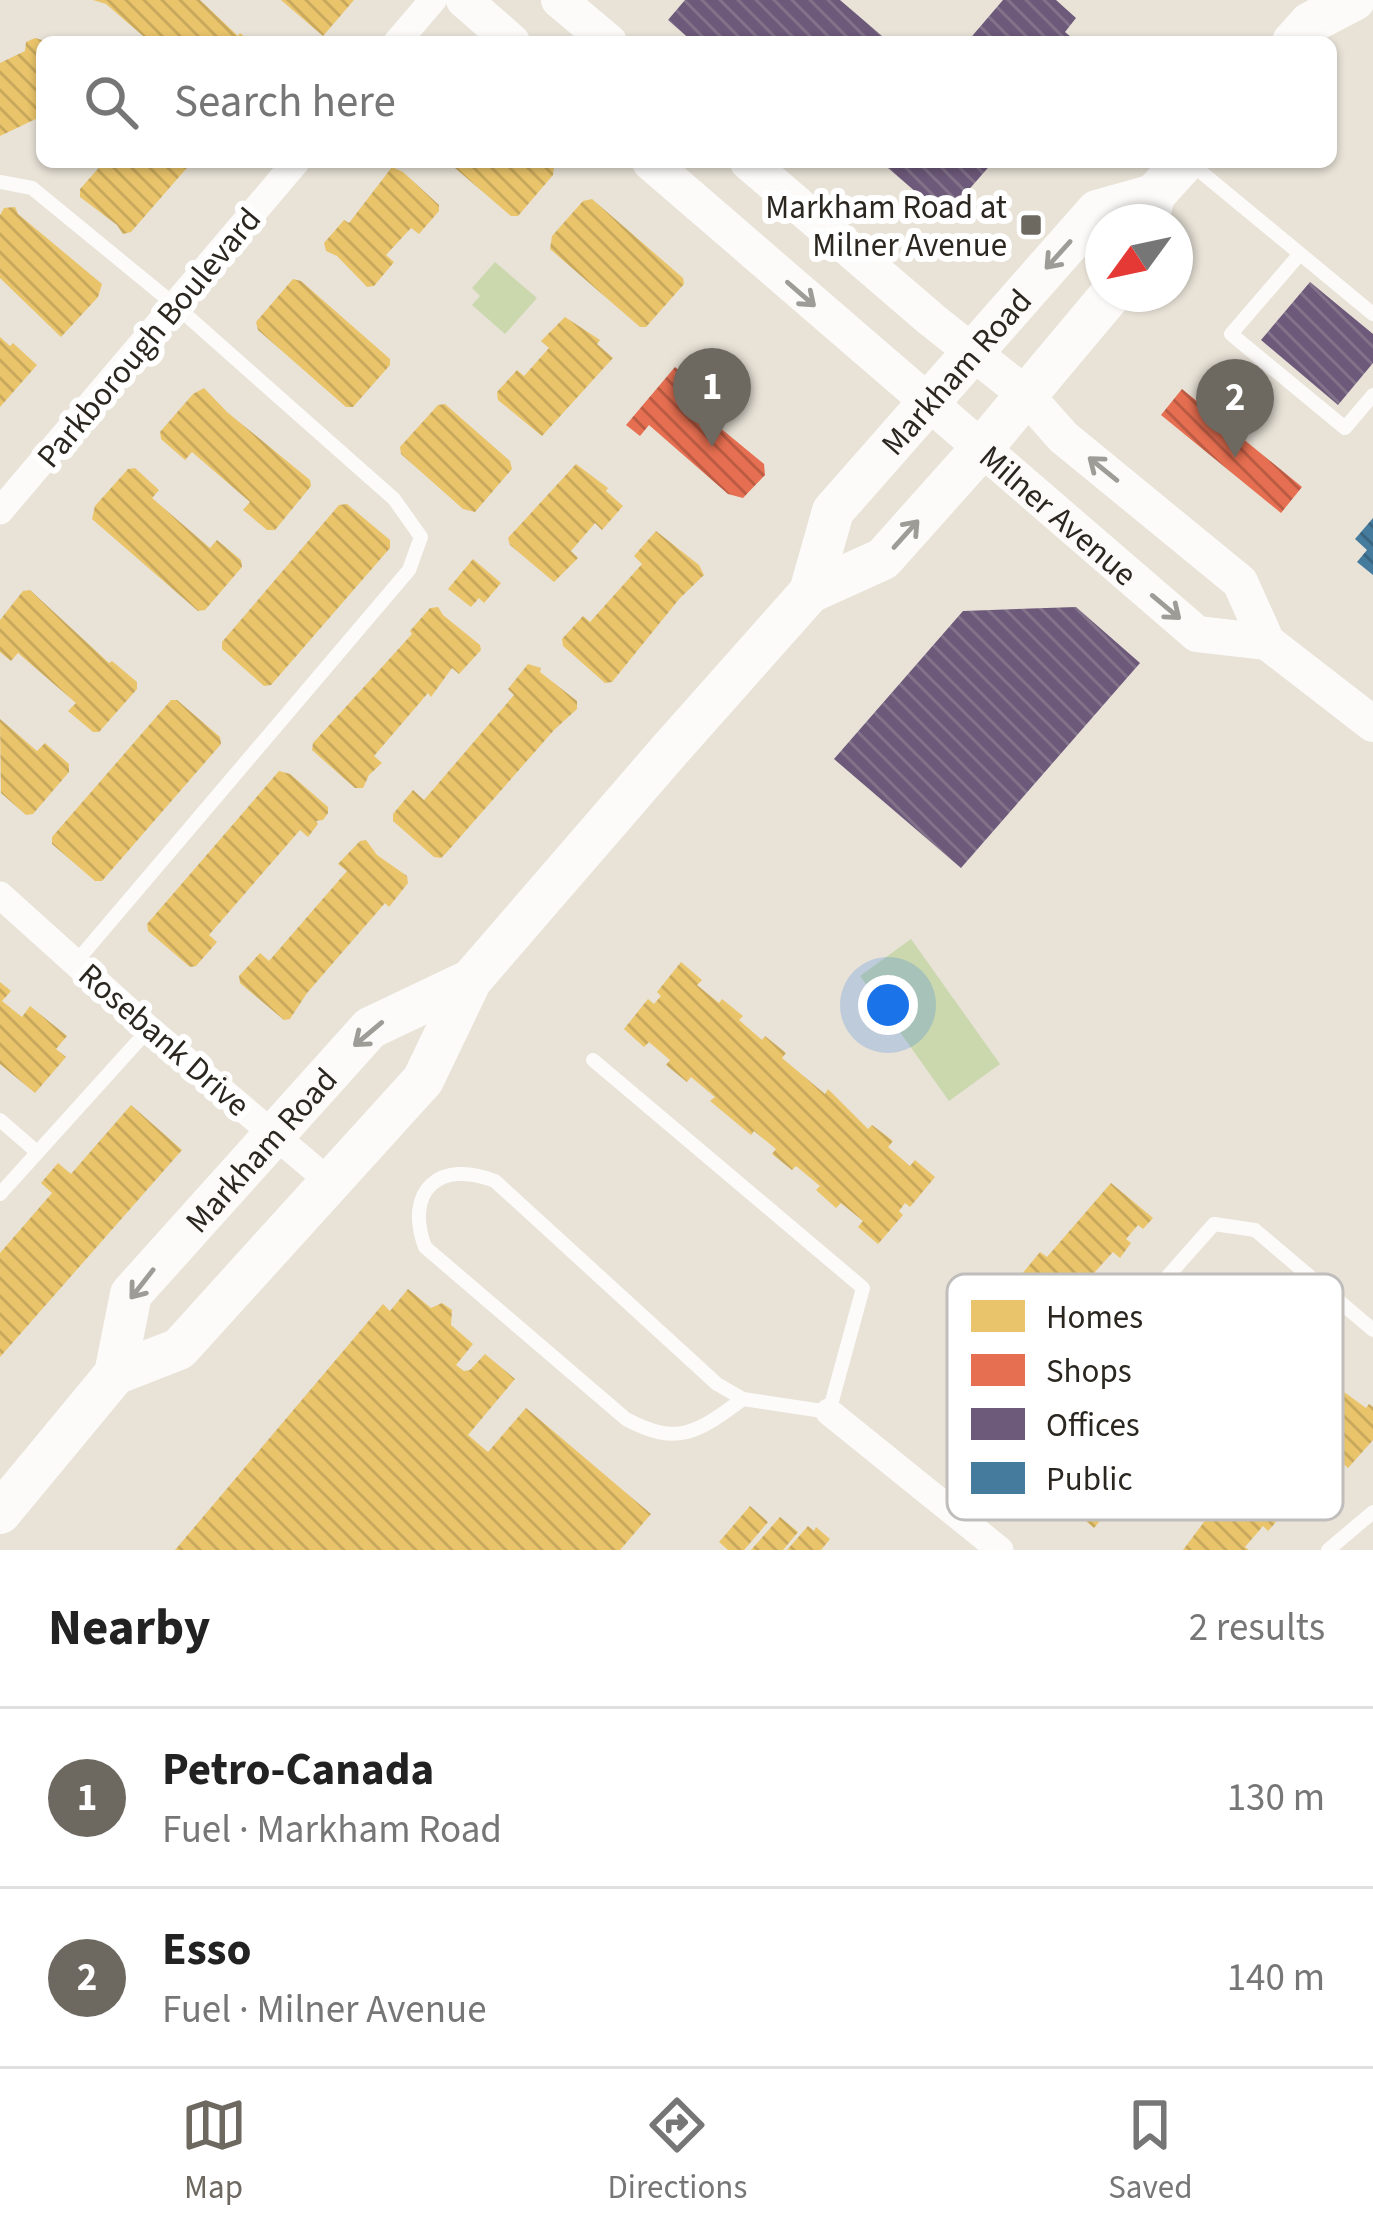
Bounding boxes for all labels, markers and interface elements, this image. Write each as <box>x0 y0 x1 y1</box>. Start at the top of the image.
search box <box>36 36 1337 168</box>
icon: search <box>78 69 144 135</box>
text: Search here <box>174 70 396 134</box>
place label: Markham Road at Milner Avenue <box>765 184 1007 269</box>
street label: Parkborough Boulevard <box>26 198 272 478</box>
north arrow <box>1085 204 1193 312</box>
marker: Markham Road at Milner Avenue <box>1018 212 1044 238</box>
one-way arrow <box>1045 239 1072 269</box>
street label: Markham Road <box>871 279 1043 466</box>
one-way arrow <box>785 280 816 307</box>
pin: 1 <box>673 348 751 447</box>
pin: 2 <box>1196 359 1274 458</box>
street label: Milner Avenue <box>969 434 1147 597</box>
one-way arrow <box>1088 456 1119 484</box>
one-way arrow <box>892 519 919 549</box>
one-way arrow <box>1150 593 1181 621</box>
street label: Rosebank Drive <box>68 952 260 1128</box>
your location <box>858 975 918 1035</box>
one-way arrow <box>353 1020 385 1047</box>
street label: Markham Road <box>175 1058 349 1244</box>
one-way arrow <box>130 1267 156 1299</box>
legend <box>947 1274 1343 1520</box>
text: Homes <box>1046 1294 1143 1341</box>
text: Shops <box>1046 1348 1132 1395</box>
text: Offices <box>1046 1402 1140 1449</box>
text: Public <box>1046 1456 1132 1503</box>
text: Nearby <box>48 1592 210 1664</box>
text: 2 results <box>1189 1600 1325 1656</box>
text: Petro-Canada <box>162 1738 434 1802</box>
text: 1 <box>77 1770 97 1826</box>
text: 130 m <box>1227 1770 1325 1826</box>
text: Fuel · Markham Road <box>162 1802 502 1858</box>
text: Esso <box>162 1918 252 1982</box>
text: 2 <box>77 1950 97 2006</box>
text: 140 m <box>1227 1950 1325 2006</box>
text: Fuel · Milner Avenue <box>162 1982 487 2038</box>
tab: Map <box>181 2092 247 2211</box>
tab: Directions <box>608 2092 747 2211</box>
tab: Saved <box>1108 2092 1192 2211</box>

